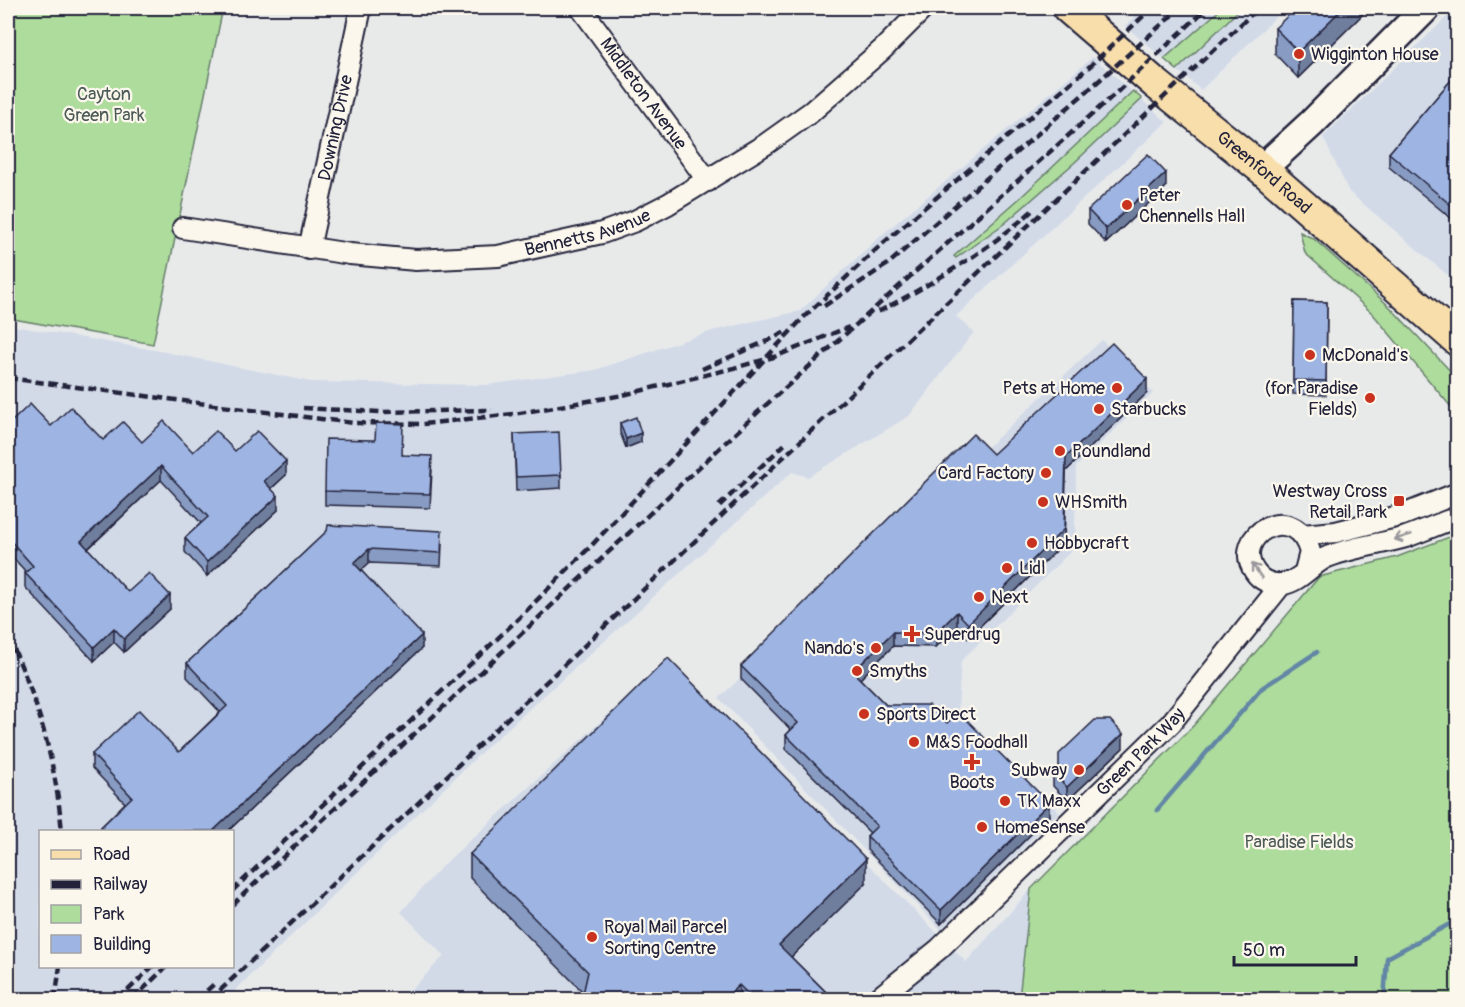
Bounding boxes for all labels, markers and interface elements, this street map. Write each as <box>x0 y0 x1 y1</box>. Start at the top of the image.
street label: Middleton Avenue <box>595 33 693 154</box>
place label: Wigginton House <box>1311 43 1439 66</box>
marker: Wigginton House <box>1292 47 1306 61</box>
street label: Downing Drive <box>313 73 358 183</box>
park label: Cayton Green Park <box>64 83 145 127</box>
street label: Greenford Road <box>1212 126 1317 219</box>
place label: Peter Chennells Hall <box>1139 184 1245 228</box>
marker: Peter Chennells Hall <box>1120 198 1134 212</box>
street label: Bennetts Avenue <box>523 203 655 261</box>
place label: McDonald's <box>1322 344 1408 367</box>
marker: McDonald's <box>1303 348 1317 362</box>
place label: Pets at Home <box>1003 377 1105 400</box>
place label: (for Paradise Fields) <box>1264 377 1358 421</box>
marker: Pets at Home <box>1110 381 1124 395</box>
marker: (for Paradise Fields) <box>1363 391 1377 405</box>
place label: Starbucks <box>1111 398 1186 421</box>
marker: Starbucks <box>1092 402 1106 416</box>
place label: Poundland <box>1072 440 1151 463</box>
marker: Poundland <box>1053 444 1067 458</box>
place label: Card Factory <box>937 462 1034 485</box>
marker: Card Factory <box>1039 466 1053 480</box>
place label: Westway Cross Retail Park <box>1272 480 1387 524</box>
place label: WHSmith <box>1055 491 1127 514</box>
marker: Westway Cross Retail Park <box>1392 494 1406 508</box>
marker: WHSmith <box>1036 495 1050 509</box>
place label: Hobbycraft <box>1044 532 1130 555</box>
one-way arrow <box>1394 532 1413 543</box>
marker: Hobbycraft <box>1025 536 1039 550</box>
place label: Lidl <box>1019 557 1045 580</box>
marker: Lidl <box>1000 561 1014 575</box>
one-way arrow <box>1250 562 1263 579</box>
place label: Next <box>991 586 1029 609</box>
marker: Next <box>972 590 986 604</box>
place label: Superdrug <box>924 623 1000 646</box>
marker: Superdrug <box>905 627 919 641</box>
place label: Nando's <box>804 637 864 660</box>
marker: Nando's <box>869 641 883 655</box>
place label: Smyths <box>869 660 927 683</box>
marker: Smyths <box>850 664 864 678</box>
place label: Sports Direct <box>876 703 977 726</box>
street label: Green Park Way <box>1091 703 1190 801</box>
marker: Sports Direct <box>857 707 871 721</box>
place label: M&S Foodhall <box>926 731 1028 754</box>
marker: M&S Foodhall <box>907 735 921 749</box>
marker: Boots <box>965 755 979 769</box>
place label: Subway <box>1010 759 1067 782</box>
marker: Subway <box>1072 763 1086 777</box>
place label: Boots <box>950 771 994 794</box>
place label: TK Maxx <box>1017 790 1081 813</box>
marker: TK Maxx <box>998 794 1012 808</box>
place label: HomeSense <box>994 816 1085 839</box>
marker: HomeSense <box>975 820 989 834</box>
legend <box>39 830 234 968</box>
park label: Paradise Fields <box>1244 831 1354 854</box>
text: Road <box>93 843 130 866</box>
text: Railway <box>93 873 148 896</box>
text: Park <box>93 903 125 926</box>
place label: Royal Mail Parcel Sorting Centre <box>604 916 727 960</box>
scale bar <box>1234 929 1356 967</box>
marker: Royal Mail Parcel Sorting Centre <box>585 930 599 944</box>
text: Building <box>93 933 151 956</box>
text: 50 m <box>1243 939 1285 962</box>

